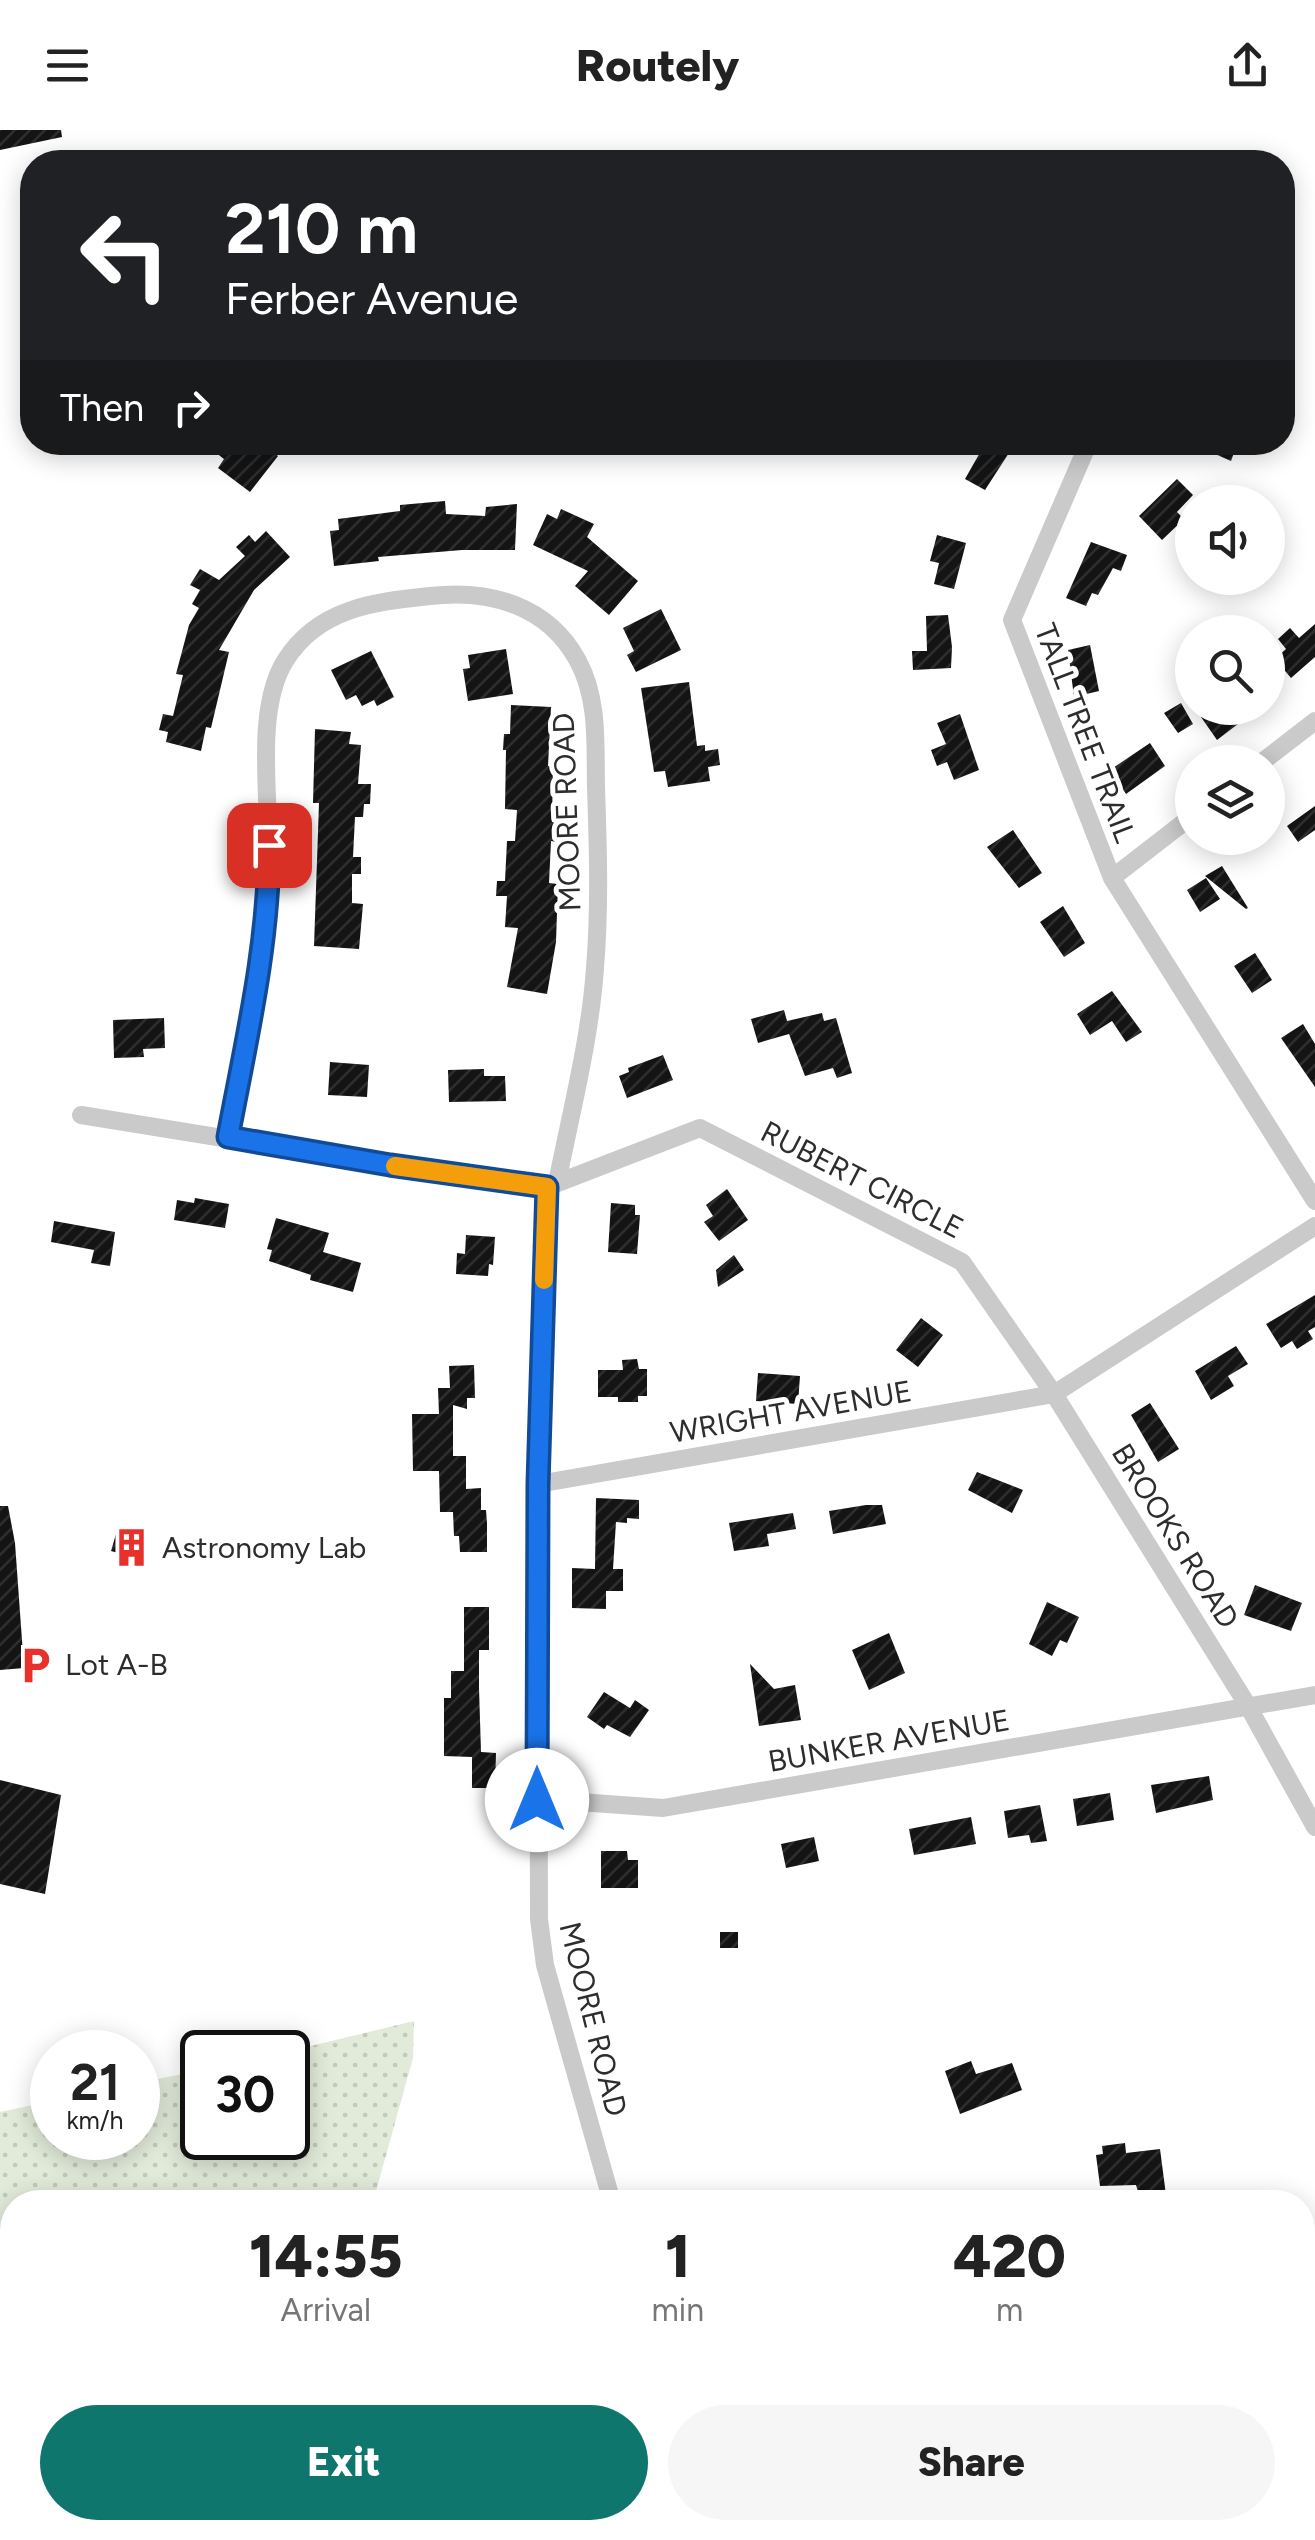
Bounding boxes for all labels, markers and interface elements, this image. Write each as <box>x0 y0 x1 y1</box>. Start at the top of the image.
icon: menu <box>40 38 95 93</box>
text: Routely <box>576 38 739 92</box>
icon: share <box>1220 38 1275 93</box>
text: 210 m <box>225 186 418 271</box>
icon: left <box>60 190 190 320</box>
text: Ferber Avenue <box>225 271 518 325</box>
icon: right <box>164 380 219 435</box>
text: Then <box>60 385 144 431</box>
map controls <box>1175 485 1285 855</box>
button: sound <box>1175 485 1285 595</box>
button: search <box>1175 615 1285 725</box>
street label: TALL TREE TRAIL <box>1027 618 1144 848</box>
street label: MOORE ROAD <box>545 712 588 912</box>
button: layers <box>1175 745 1285 855</box>
pin <box>227 803 312 888</box>
icon: arrive <box>242 818 297 873</box>
street label: RUBERT CIRCLE <box>755 1113 970 1246</box>
street label: WRIGHT AVENUE <box>667 1372 915 1451</box>
street label: BROOKS ROAD <box>1104 1437 1247 1635</box>
building icon: Astronomy Lab <box>111 1527 153 1569</box>
place label: Astronomy Lab <box>162 1529 366 1566</box>
parking icon: Lot A-B <box>14 1644 56 1686</box>
place label: Lot A-B <box>65 1646 168 1683</box>
street label: BUNKER AVENUE <box>765 1701 1013 1780</box>
position arrow <box>485 1748 589 1852</box>
street label: MOORE ROAD <box>551 1918 635 2120</box>
speed limit sign: 30 <box>180 2030 310 2160</box>
text: 21 <box>70 2052 120 2113</box>
text: km/h <box>66 2105 124 2135</box>
text: 14:55 <box>249 2220 403 2292</box>
text: 1 <box>665 2220 691 2292</box>
text: 420 <box>953 2220 1066 2292</box>
text: Arrival <box>281 2291 371 2329</box>
text: min <box>652 2291 704 2329</box>
text: m <box>996 2291 1023 2329</box>
button: Exit <box>40 2405 648 2520</box>
button: Share <box>668 2405 1275 2520</box>

